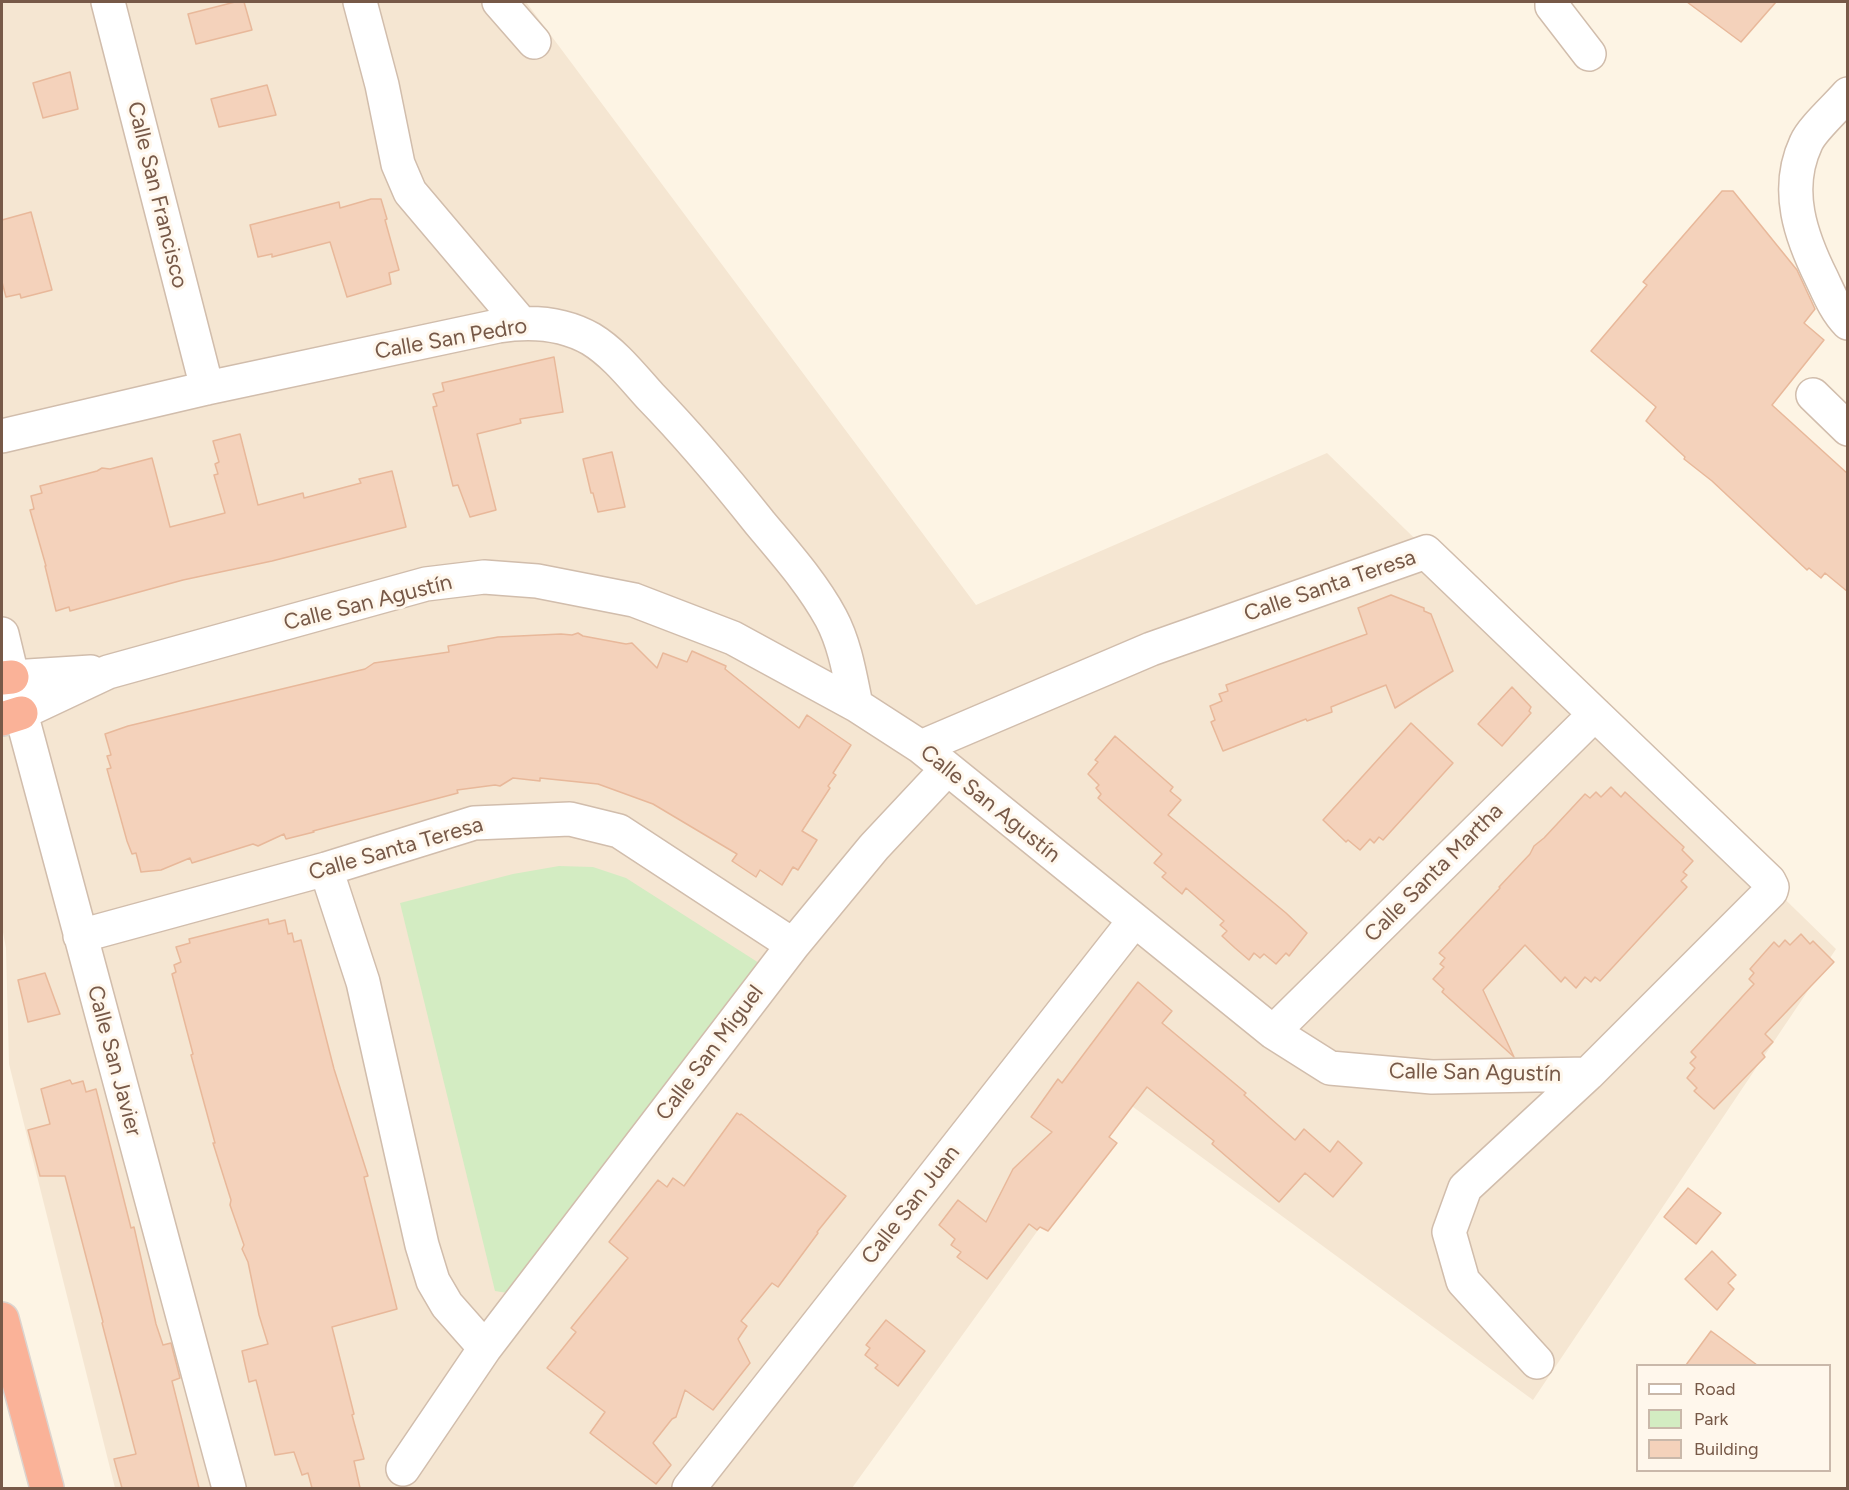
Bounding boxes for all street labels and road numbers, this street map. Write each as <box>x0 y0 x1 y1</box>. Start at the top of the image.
street label: Calle San Francisco <box>121 99 193 291</box>
street label: Calle San Pedro <box>373 313 529 365</box>
street label: Calle Santa Teresa <box>1241 544 1419 628</box>
street label: Calle San Agustín <box>281 569 455 637</box>
street label: Calle San Agustín <box>915 739 1065 869</box>
street label: Calle Santa Martha <box>1359 798 1509 948</box>
street label: Calle Santa Teresa <box>306 812 486 886</box>
street label: Calle San Miguel <box>651 980 769 1126</box>
street label: Calle San Javier <box>81 983 147 1139</box>
street label: Calle San Agustín <box>1389 1058 1561 1088</box>
street label: Calle San Juan <box>856 1140 966 1270</box>

